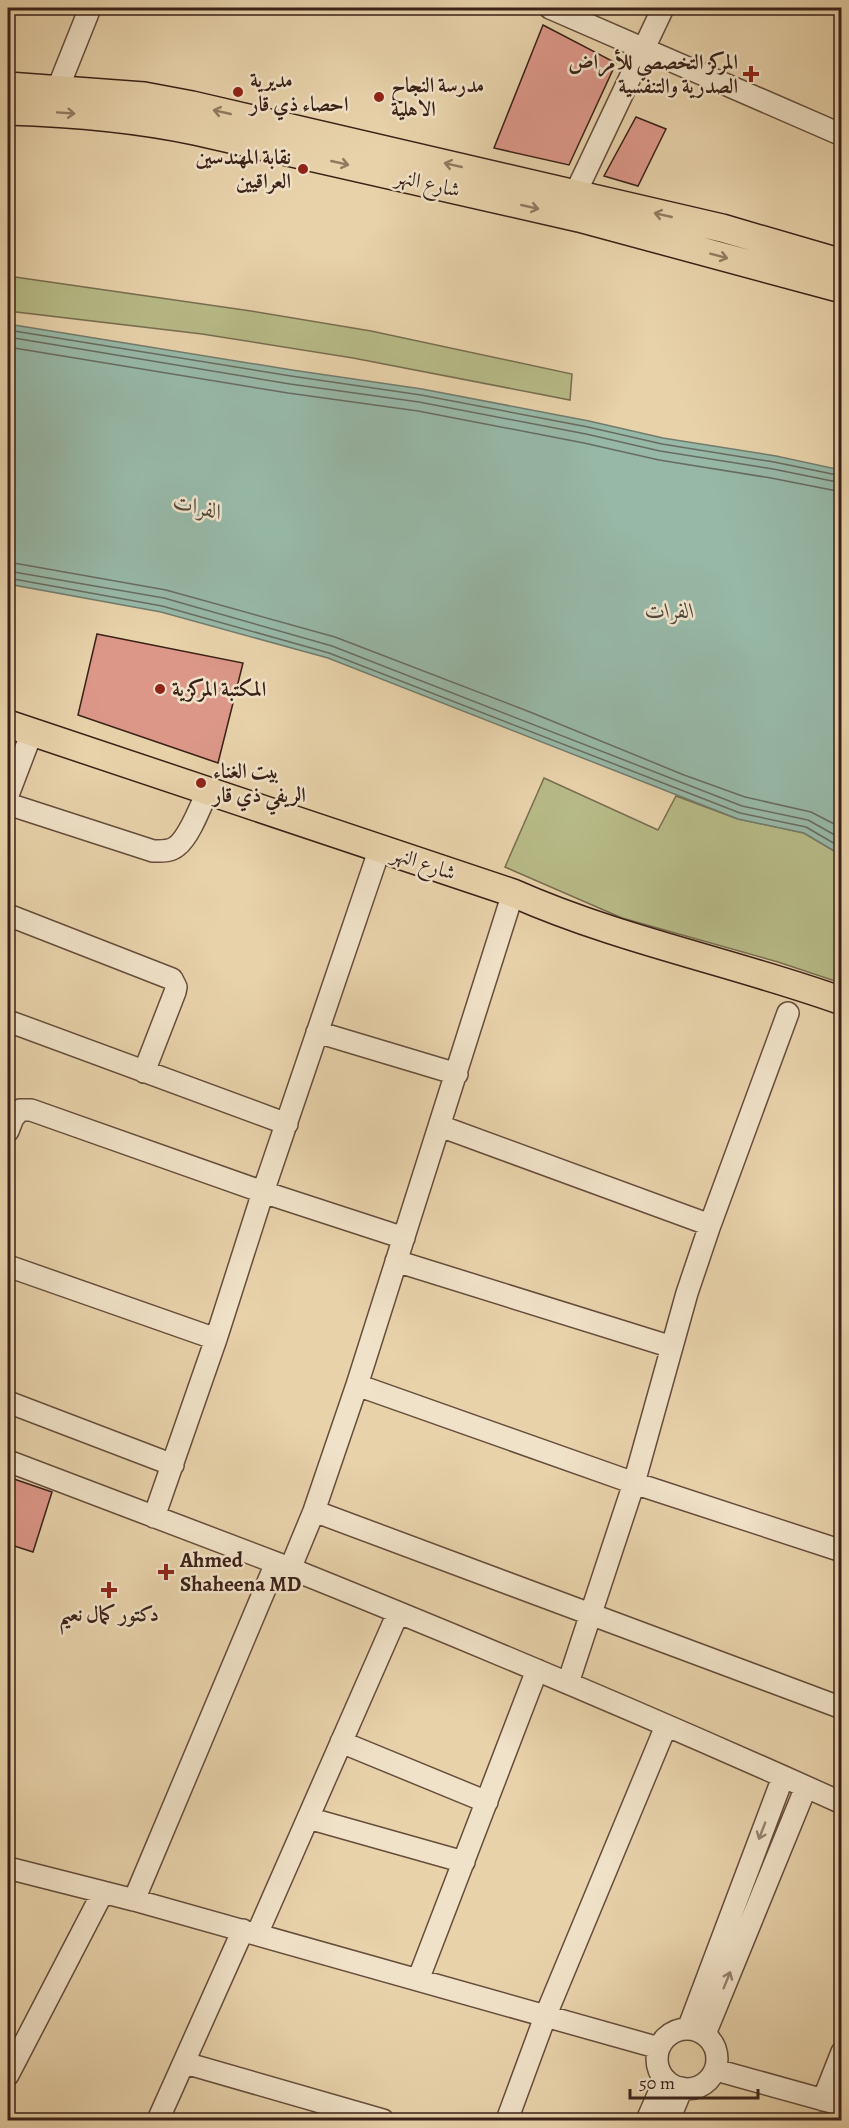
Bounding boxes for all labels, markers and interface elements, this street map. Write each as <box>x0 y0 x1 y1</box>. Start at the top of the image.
place label: المركز التخصصي للأمراض الصدرية والتنفسية <box>568 48 738 100</box>
marker: المركز التخصصي للأمراض الصدرية والتنفسية <box>742 65 760 83</box>
place label: مديرية احصاء ذي قار <box>248 66 348 121</box>
place label: مدرسة النجاح الاهلية <box>391 71 484 123</box>
marker: مديرية احصاء ذي قار <box>231 85 245 99</box>
marker: مدرسة النجاح الاهلية <box>372 90 386 104</box>
one-way arrow <box>213 105 232 117</box>
one-way arrow <box>55 108 75 119</box>
place label: نقابة المهندسين العراقيين <box>196 143 291 195</box>
one-way arrow <box>330 158 349 169</box>
one-way arrow <box>444 159 463 171</box>
marker: نقابة المهندسين العراقيين <box>296 162 310 176</box>
street label: شارع النهر <box>390 162 463 208</box>
one-way arrow <box>520 201 539 213</box>
one-way arrow <box>654 208 673 220</box>
one-way arrow <box>709 251 728 262</box>
water label: الفرات <box>170 486 226 528</box>
water label: الفرات <box>645 596 695 626</box>
place label: المكتبة المركزية <box>172 675 266 703</box>
marker: المكتبة المركزية <box>153 682 167 696</box>
place label: بيت الغناء الريفي ذي قار <box>211 757 306 816</box>
marker: بيت الغناء الريفي ذي قار <box>194 776 208 790</box>
street label: شارع النهر <box>385 838 460 891</box>
place label: Ahmed Shaheena MD <box>179 1546 301 1598</box>
marker: Ahmed Shaheena MD <box>157 1563 175 1581</box>
marker: دكتور كمال نعيم <box>100 1581 118 1599</box>
place label: دكتور كمال نعيم <box>59 1600 159 1635</box>
one-way arrow <box>756 1822 767 1840</box>
one-way arrow <box>722 1971 733 1990</box>
scale bar <box>630 2062 758 2100</box>
text: 50 m <box>639 2071 675 2095</box>

